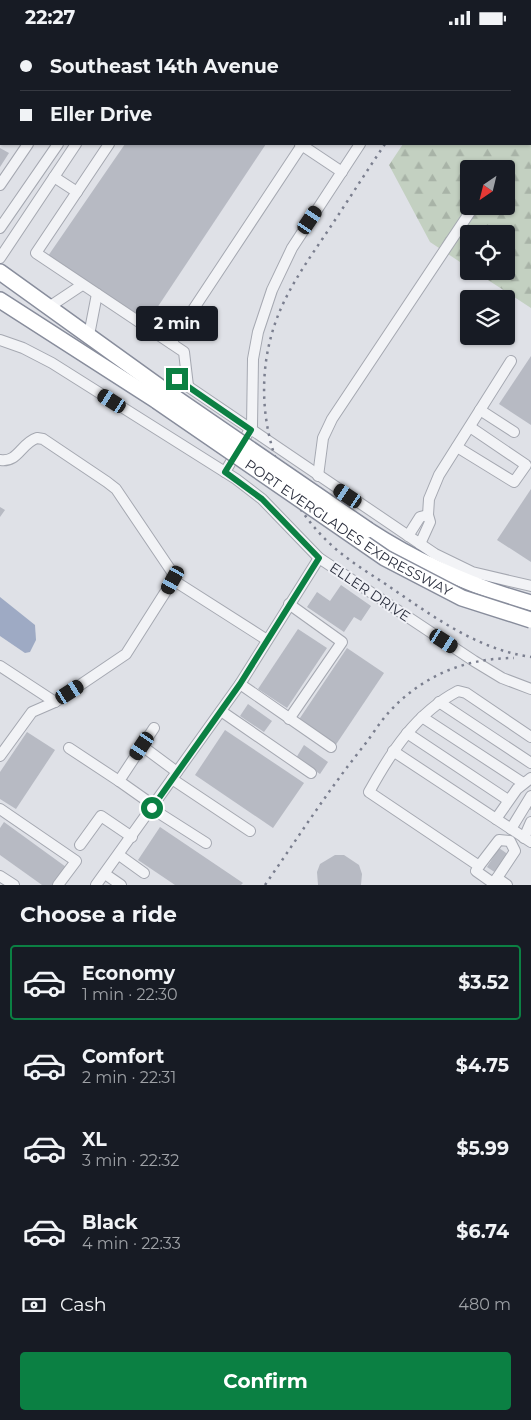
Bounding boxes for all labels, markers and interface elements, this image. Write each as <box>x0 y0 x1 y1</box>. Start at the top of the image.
text: 22:27 <box>25 6 75 29</box>
text: Southeast 14th Avenue <box>50 55 279 78</box>
text: Eller Drive <box>50 103 152 126</box>
north arrow <box>460 160 515 215</box>
map controls <box>460 160 515 345</box>
car <box>295 203 324 237</box>
button: locate <box>460 225 515 280</box>
button: layers <box>460 290 515 345</box>
callout: 2 min <box>136 307 218 341</box>
text: 2 min <box>154 314 200 333</box>
route end <box>166 368 188 390</box>
car <box>95 387 128 415</box>
street label: PORT EVERGLADES EXPRESSWAY <box>242 455 455 600</box>
car <box>331 481 364 511</box>
street label: ELLER DRIVE <box>326 558 414 626</box>
car <box>159 563 186 597</box>
car <box>427 627 460 655</box>
car <box>53 678 86 706</box>
car <box>127 729 156 763</box>
route start <box>141 797 163 819</box>
text: Choose a ride <box>20 901 177 928</box>
icon: car <box>22 960 67 1005</box>
text: Economy <box>82 962 175 985</box>
text: $3.52 <box>458 971 509 994</box>
text: 1 min · 22:30 <box>82 985 178 1004</box>
icon: car <box>22 1043 67 1088</box>
text: Comfort <box>82 1045 164 1068</box>
text: $4.75 <box>456 1054 509 1077</box>
text: 2 min · 22:31 <box>82 1068 176 1087</box>
icon: car <box>22 1126 67 1171</box>
text: XL <box>82 1128 107 1151</box>
text: $5.99 <box>456 1137 509 1160</box>
text: 3 min · 22:32 <box>82 1151 179 1170</box>
icon: car <box>22 1209 67 1254</box>
text: Black <box>82 1211 138 1234</box>
text: $6.74 <box>456 1220 509 1243</box>
text: 4 min · 22:33 <box>82 1234 181 1253</box>
icon: cash <box>20 1291 48 1319</box>
text: Cash <box>60 1293 107 1316</box>
text: 480 m <box>458 1295 511 1314</box>
button: Confirm <box>20 1352 511 1410</box>

